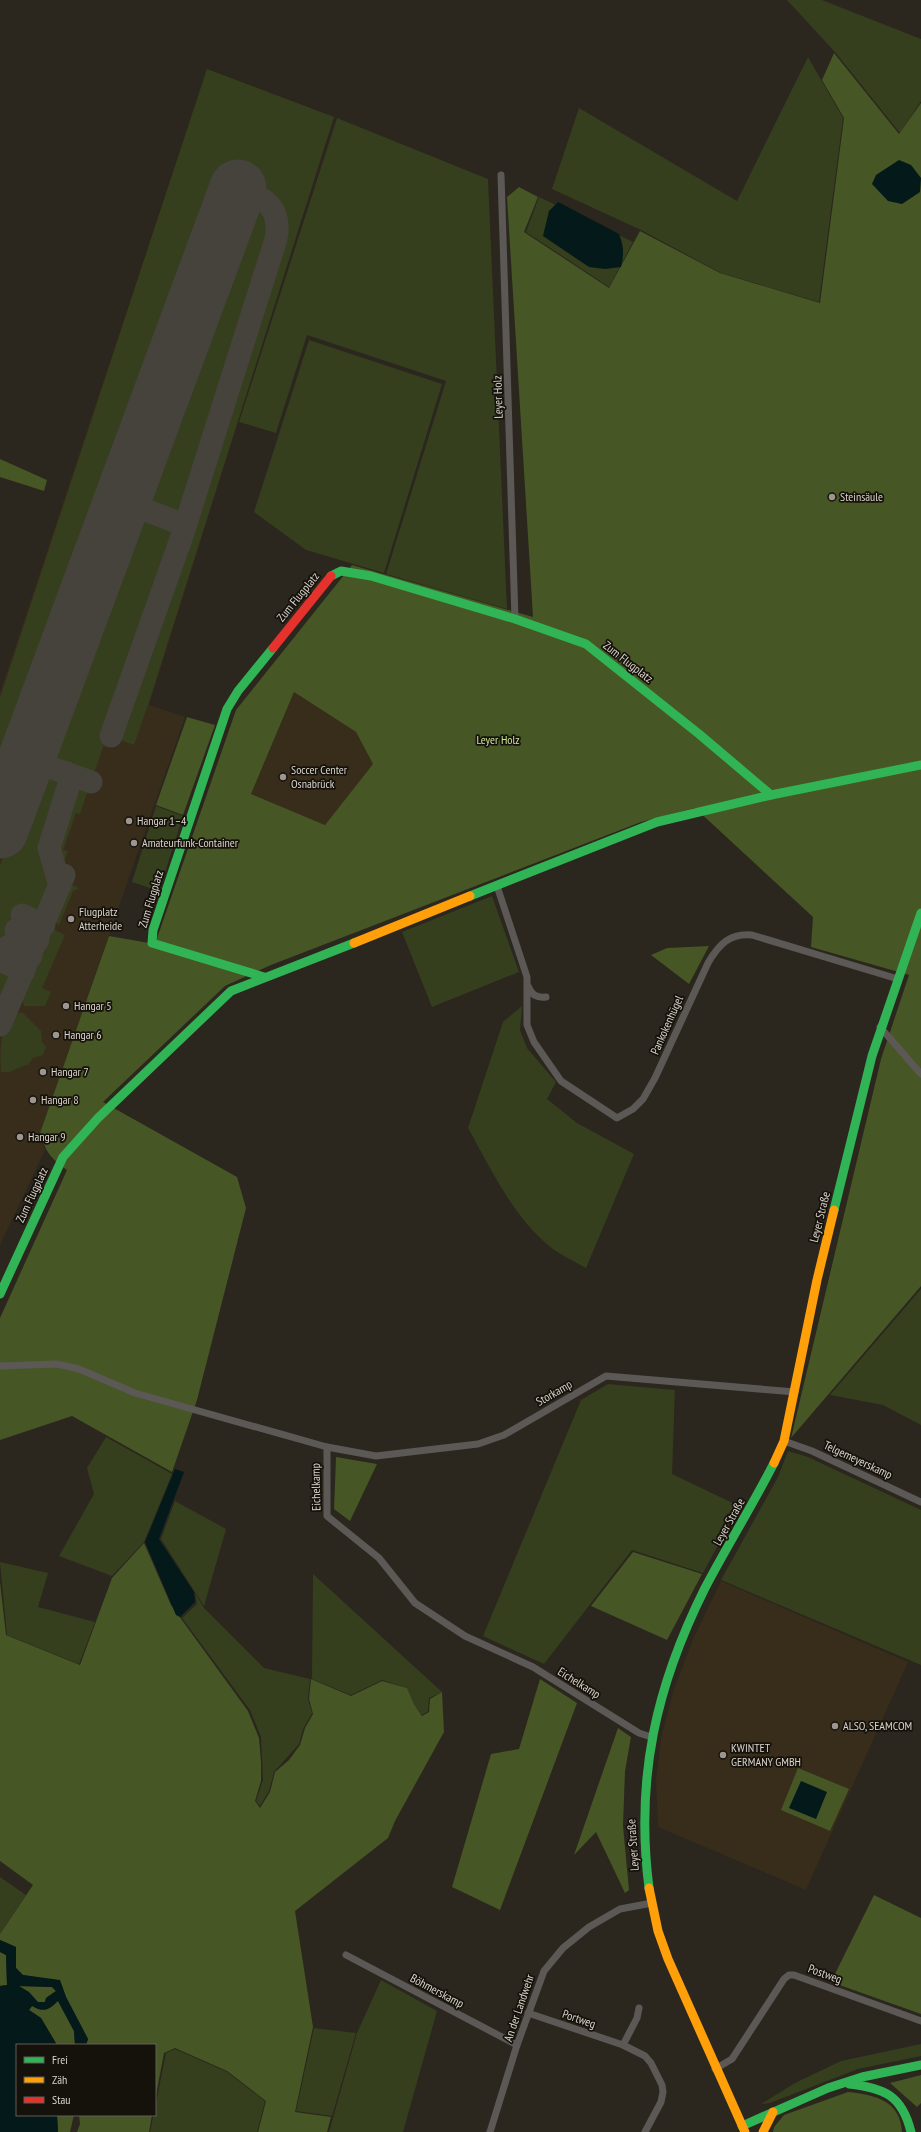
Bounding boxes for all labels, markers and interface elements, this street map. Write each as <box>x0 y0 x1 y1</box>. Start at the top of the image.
street label: Leyer Holz <box>489 375 506 419</box>
place label: Steinsäule <box>840 489 883 504</box>
marker: Steinsäule <box>827 492 837 502</box>
street label: Zum Flugplatz <box>273 569 322 624</box>
street label: Zum Flugplatz <box>600 637 656 686</box>
park label: Leyer Holz <box>476 732 520 747</box>
place label: Soccer Center Osnabrück <box>291 762 348 791</box>
marker: Soccer Center Osnabrück <box>278 772 288 782</box>
place label: Hangar 1–4 <box>137 813 187 828</box>
marker: Hangar 1–4 <box>124 816 134 826</box>
place label: Amateurfunk-Container <box>142 835 239 850</box>
marker: Amateurfunk-Container <box>129 838 139 848</box>
street label: Zum Flugplatz <box>135 868 166 929</box>
place label: Flugplatz Atterheide <box>79 904 122 933</box>
marker: Flugplatz Atterheide <box>66 914 76 924</box>
street label: Pankokenhügel <box>647 993 686 1057</box>
place label: Hangar 5 <box>74 998 112 1013</box>
marker: Hangar 5 <box>61 1001 71 1011</box>
place label: Hangar 6 <box>64 1027 102 1042</box>
marker: Hangar 6 <box>51 1030 61 1040</box>
place label: Hangar 7 <box>51 1064 89 1079</box>
marker: Hangar 7 <box>38 1067 48 1077</box>
place label: Hangar 8 <box>41 1092 79 1107</box>
marker: Hangar 8 <box>28 1095 38 1105</box>
place label: Hangar 9 <box>28 1129 66 1144</box>
marker: Hangar 9 <box>15 1132 25 1142</box>
street label: Zum Flugplatz <box>12 1165 51 1225</box>
street label: Leyer Straße <box>806 1190 833 1244</box>
street label: Storkamp <box>533 1376 575 1409</box>
street label: Telgemeyerskamp <box>822 1437 895 1482</box>
street label: Eichelkamp <box>308 1463 323 1511</box>
street label: Leyer Straße <box>709 1495 748 1548</box>
street label: Eichelkamp <box>555 1664 603 1702</box>
place label: ALSO, SEAMCOM <box>843 1718 912 1733</box>
marker: ALSO, SEAMCOM <box>830 1721 840 1731</box>
place label: KWINTET GERMANY GMBH <box>731 1740 801 1769</box>
marker: KWINTET GERMANY GMBH <box>718 1750 728 1760</box>
street label: Leyer Straße <box>623 1819 642 1871</box>
street label: Postweg <box>806 1961 844 1986</box>
street label: Böhmerskamp <box>408 1970 467 2011</box>
street label: An der Landwehr <box>500 1972 537 2043</box>
street label: Portweg <box>561 2006 598 2031</box>
legend <box>16 2044 156 2116</box>
text: Frei <box>52 2052 68 2067</box>
text: Zäh <box>52 2072 67 2087</box>
text: Stau <box>52 2092 70 2107</box>

